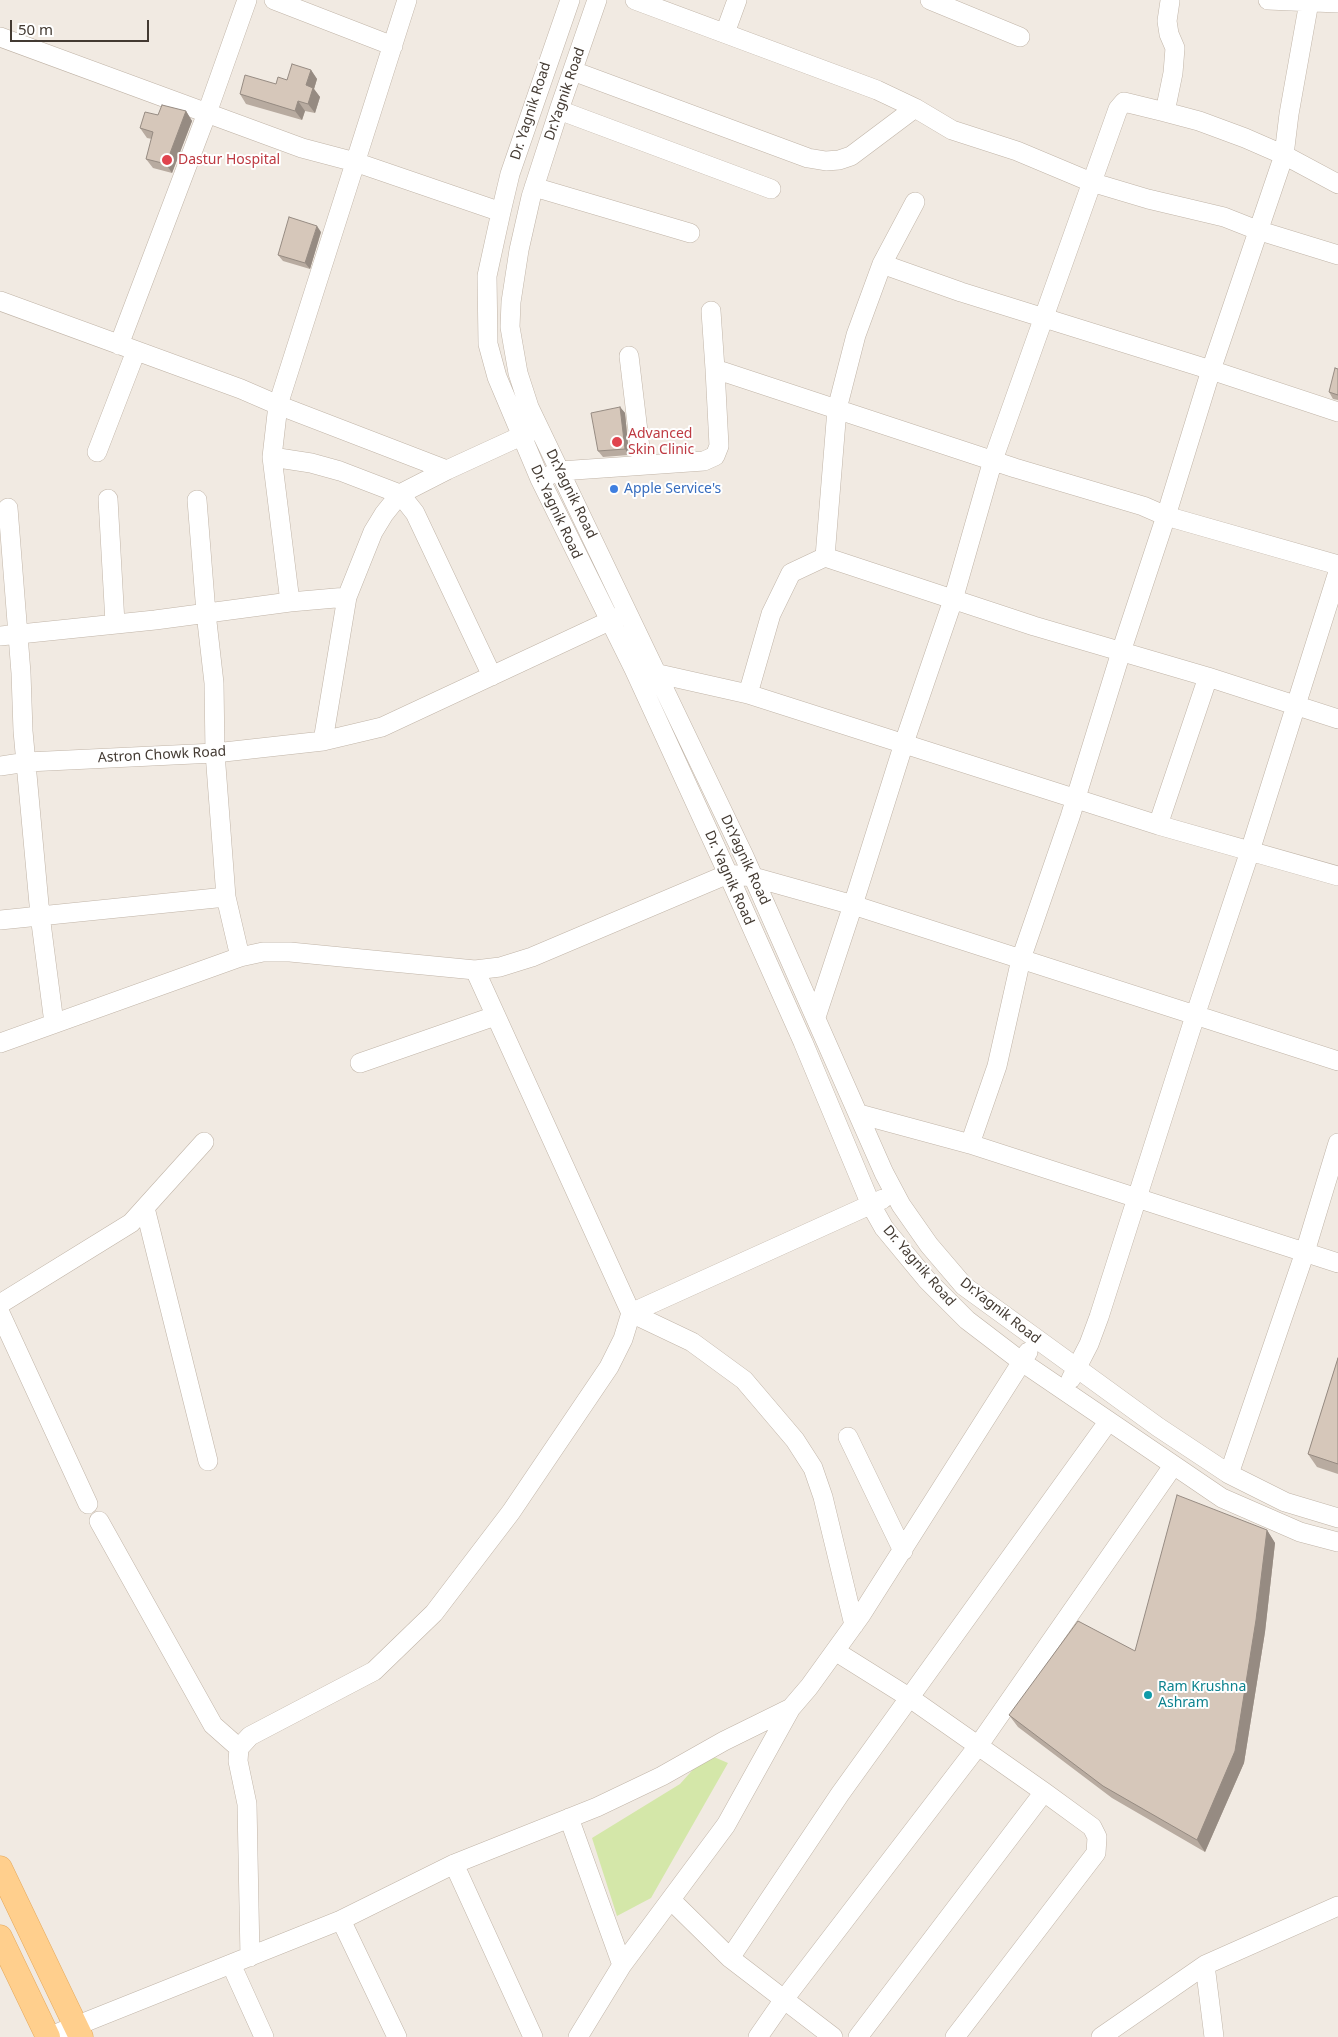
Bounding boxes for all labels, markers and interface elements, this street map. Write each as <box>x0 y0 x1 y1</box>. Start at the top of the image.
scale bar <box>12 10 151 42</box>
text: 50 m <box>18 19 53 39</box>
street label: Dr.Yagnik Road <box>541 45 589 143</box>
street label: Dr. Yagnik Road <box>507 60 555 162</box>
place label: Dastur Hospital <box>178 152 280 168</box>
marker: Dastur Hospital <box>160 153 174 167</box>
place label: Advanced Skin Clinic <box>628 426 694 458</box>
marker: Advanced Skin Clinic <box>610 435 624 449</box>
street label: Dr.Yagnik Road <box>542 447 600 541</box>
street label: Dr. Yagnik Road <box>527 462 585 562</box>
place label: Apple Service's <box>624 481 721 497</box>
marker: Apple Service's <box>608 483 620 495</box>
street label: Astron Chowk Road <box>97 743 227 767</box>
street label: Dr.Yagnik Road <box>717 812 773 908</box>
street label: Dr. Yagnik Road <box>701 828 757 928</box>
street label: Dr. Yagnik Road <box>879 1222 959 1310</box>
street label: Dr.Yagnik Road <box>956 1274 1044 1348</box>
place label: Ram Krushna Ashram <box>1158 1679 1246 1711</box>
marker: Ram Krushna Ashram <box>1142 1689 1154 1701</box>

